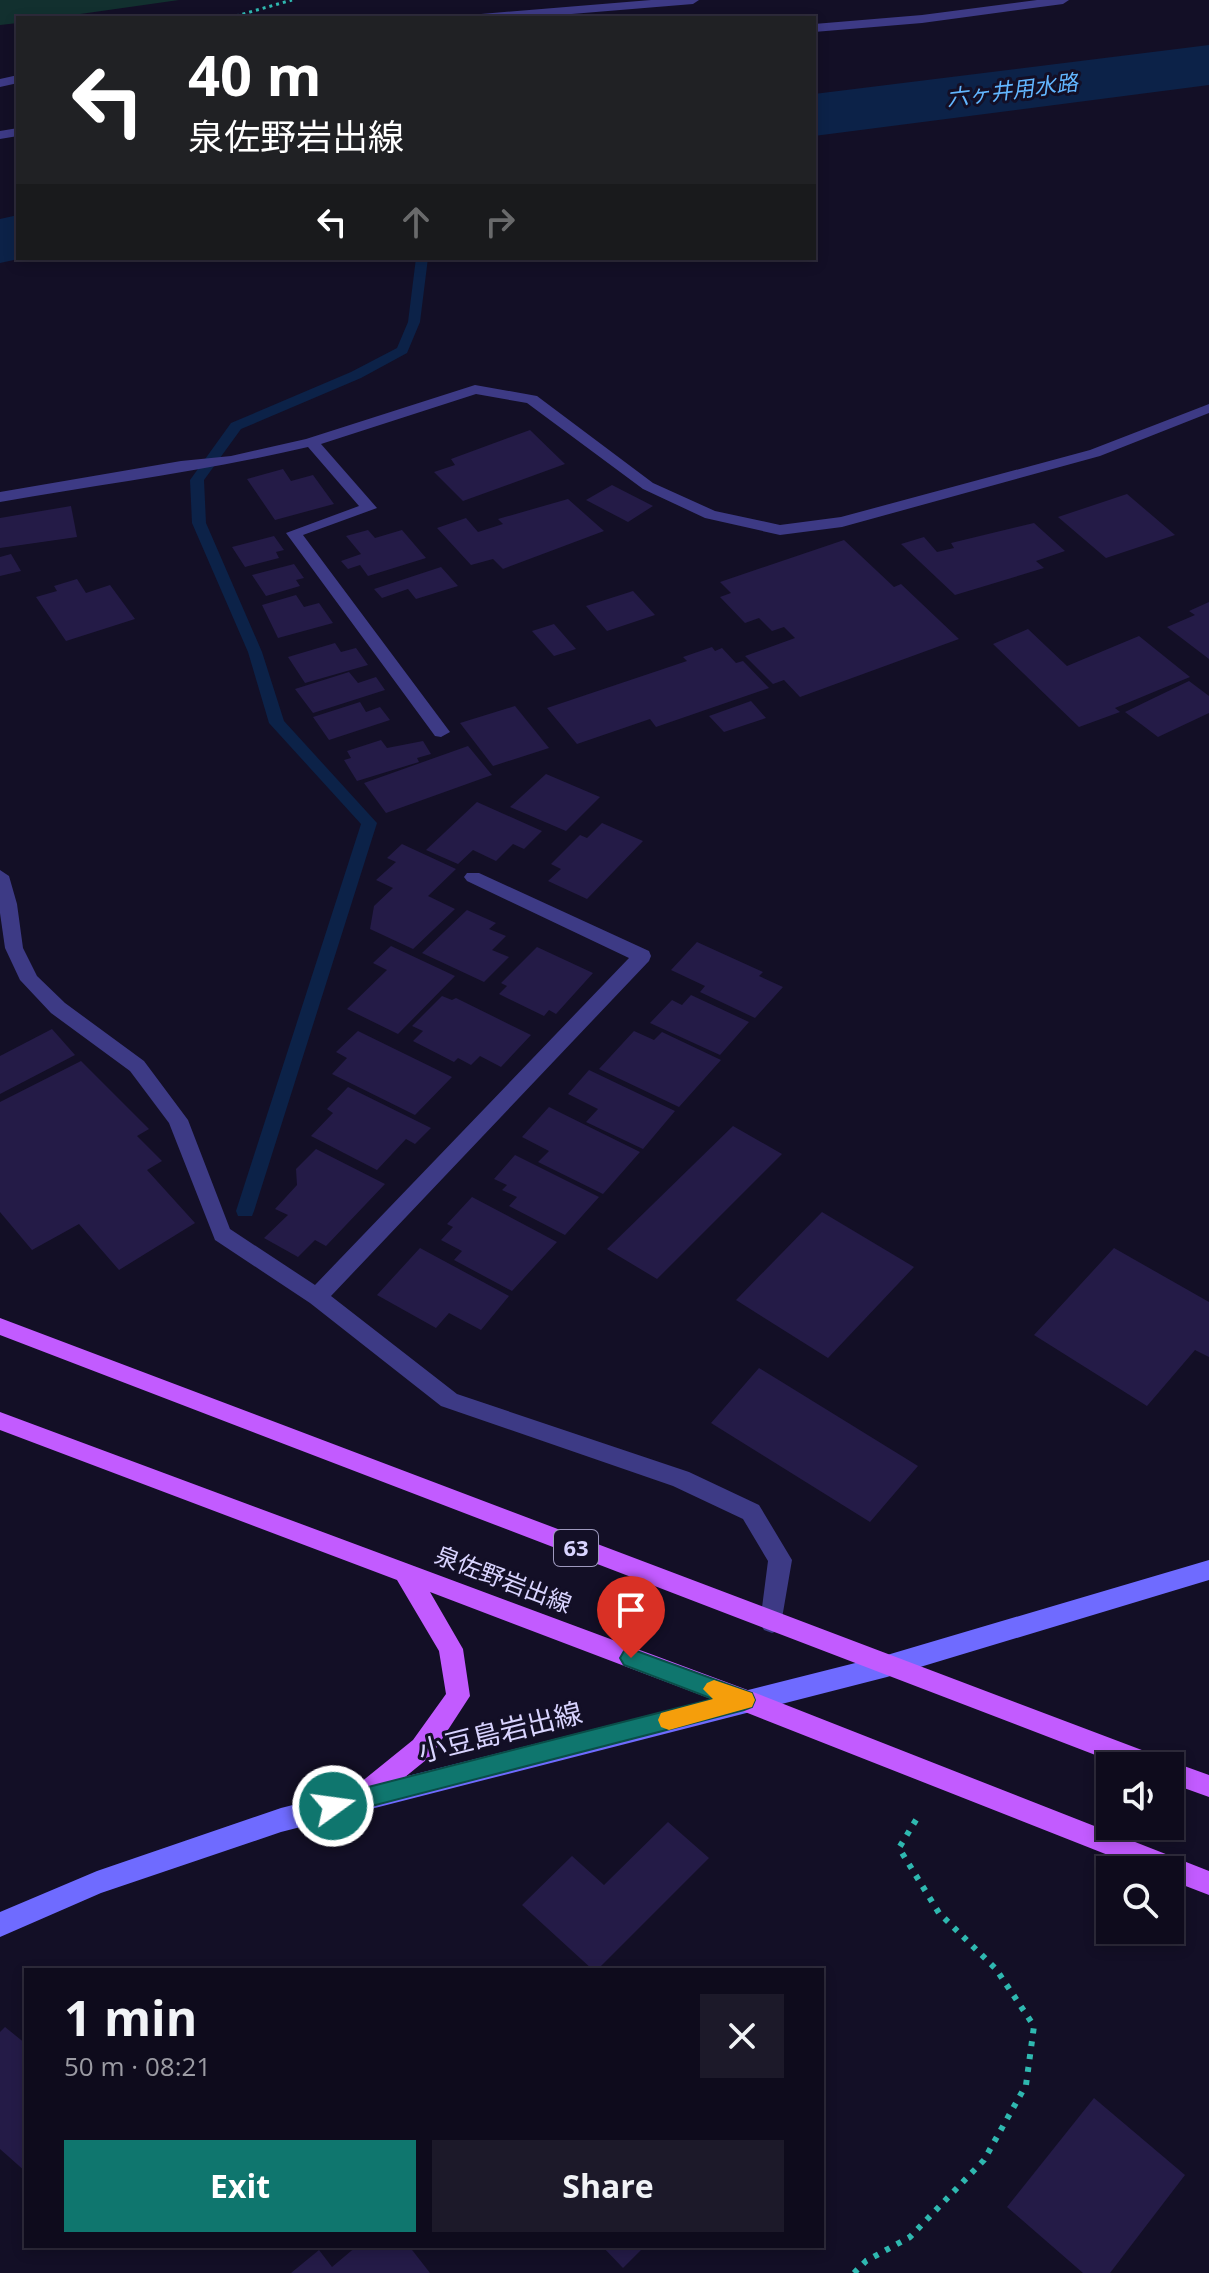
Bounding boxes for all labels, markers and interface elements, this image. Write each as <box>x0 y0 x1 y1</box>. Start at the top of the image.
text: 40 m <box>188 36 322 112</box>
icon: left <box>56 48 160 152</box>
water label: 六ヶ井用水路 <box>945 66 1081 112</box>
text: 泉佐野岩出線 <box>188 112 404 161</box>
icon: left <box>310 200 354 244</box>
icon: ahead <box>394 200 438 244</box>
icon: right <box>478 200 522 244</box>
road number: 63 <box>554 1530 598 1566</box>
street label: 泉佐野岩出線 <box>430 1537 577 1620</box>
pin <box>597 1576 665 1658</box>
icon: arrive <box>609 1588 653 1632</box>
street label: 小豆島岩出線 <box>414 1692 586 1770</box>
map controls <box>1096 1752 1184 1944</box>
button: sound <box>1096 1752 1184 1840</box>
position arrow <box>291 1764 375 1848</box>
button: search <box>1096 1856 1184 1944</box>
text: 1 min <box>64 1985 197 2050</box>
button: close <box>700 1994 784 2078</box>
text: 50 m · 08:21 <box>64 2048 211 2084</box>
button: Exit <box>64 2140 416 2232</box>
button: Share <box>432 2140 784 2232</box>

